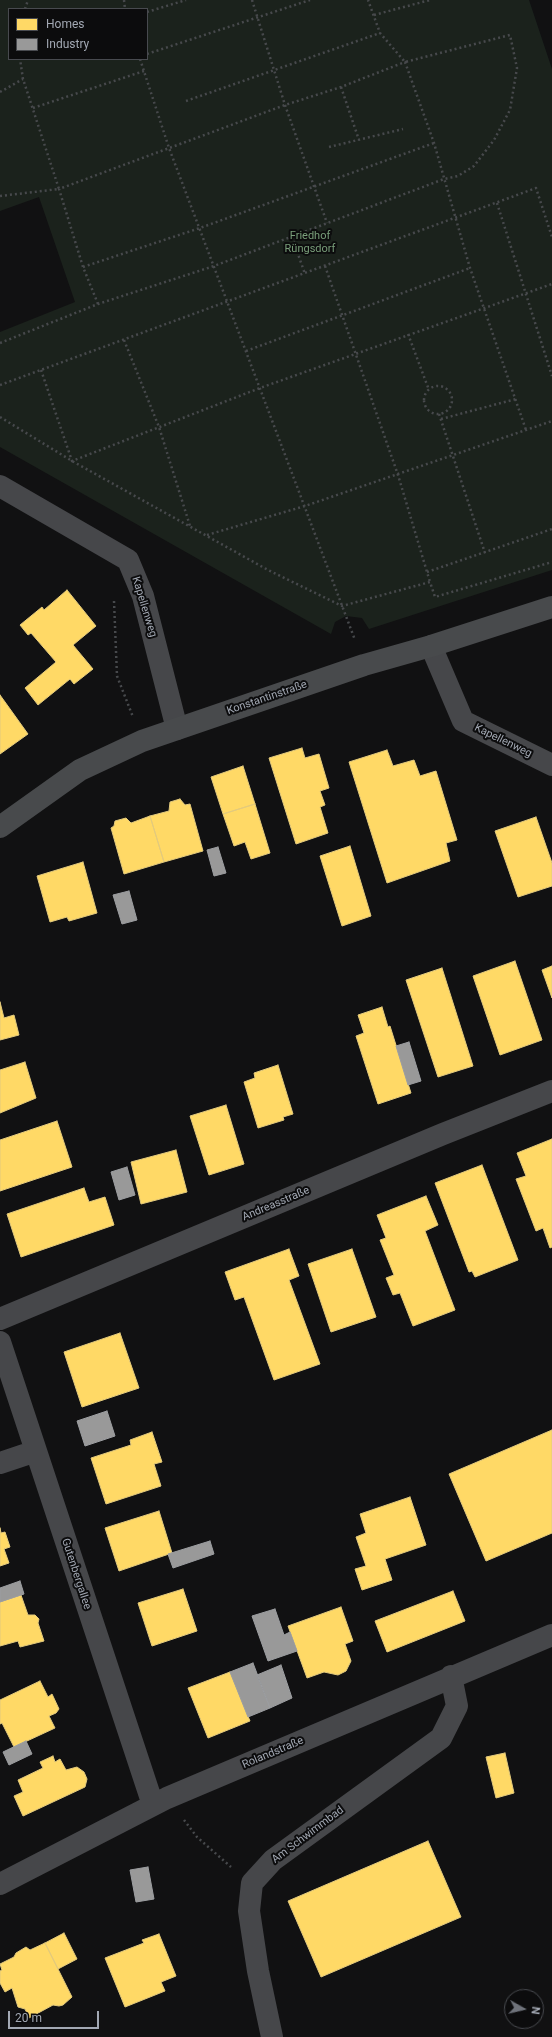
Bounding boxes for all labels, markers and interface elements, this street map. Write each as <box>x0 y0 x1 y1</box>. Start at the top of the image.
legend <box>8 8 148 60</box>
text: Homes <box>46 17 84 31</box>
text: Industry <box>46 37 89 51</box>
park label: Friedhof Rüngsdorf <box>285 229 335 255</box>
street label: Kapellenweg <box>129 575 159 639</box>
street label: Konstantinstraße <box>225 678 309 718</box>
street label: Kapellenweg <box>472 721 534 761</box>
street label: Andreasstraße <box>240 1184 312 1224</box>
street label: Gutenbergallee <box>58 1537 94 1611</box>
street label: Rolandstraße <box>240 1734 306 1772</box>
street label: Am Schwimmbad <box>269 1804 347 1866</box>
north arrow <box>504 1989 544 2029</box>
scale bar <box>10 2003 101 2029</box>
text: N <box>528 2006 542 2015</box>
text: 20 m <box>15 2011 42 2025</box>

